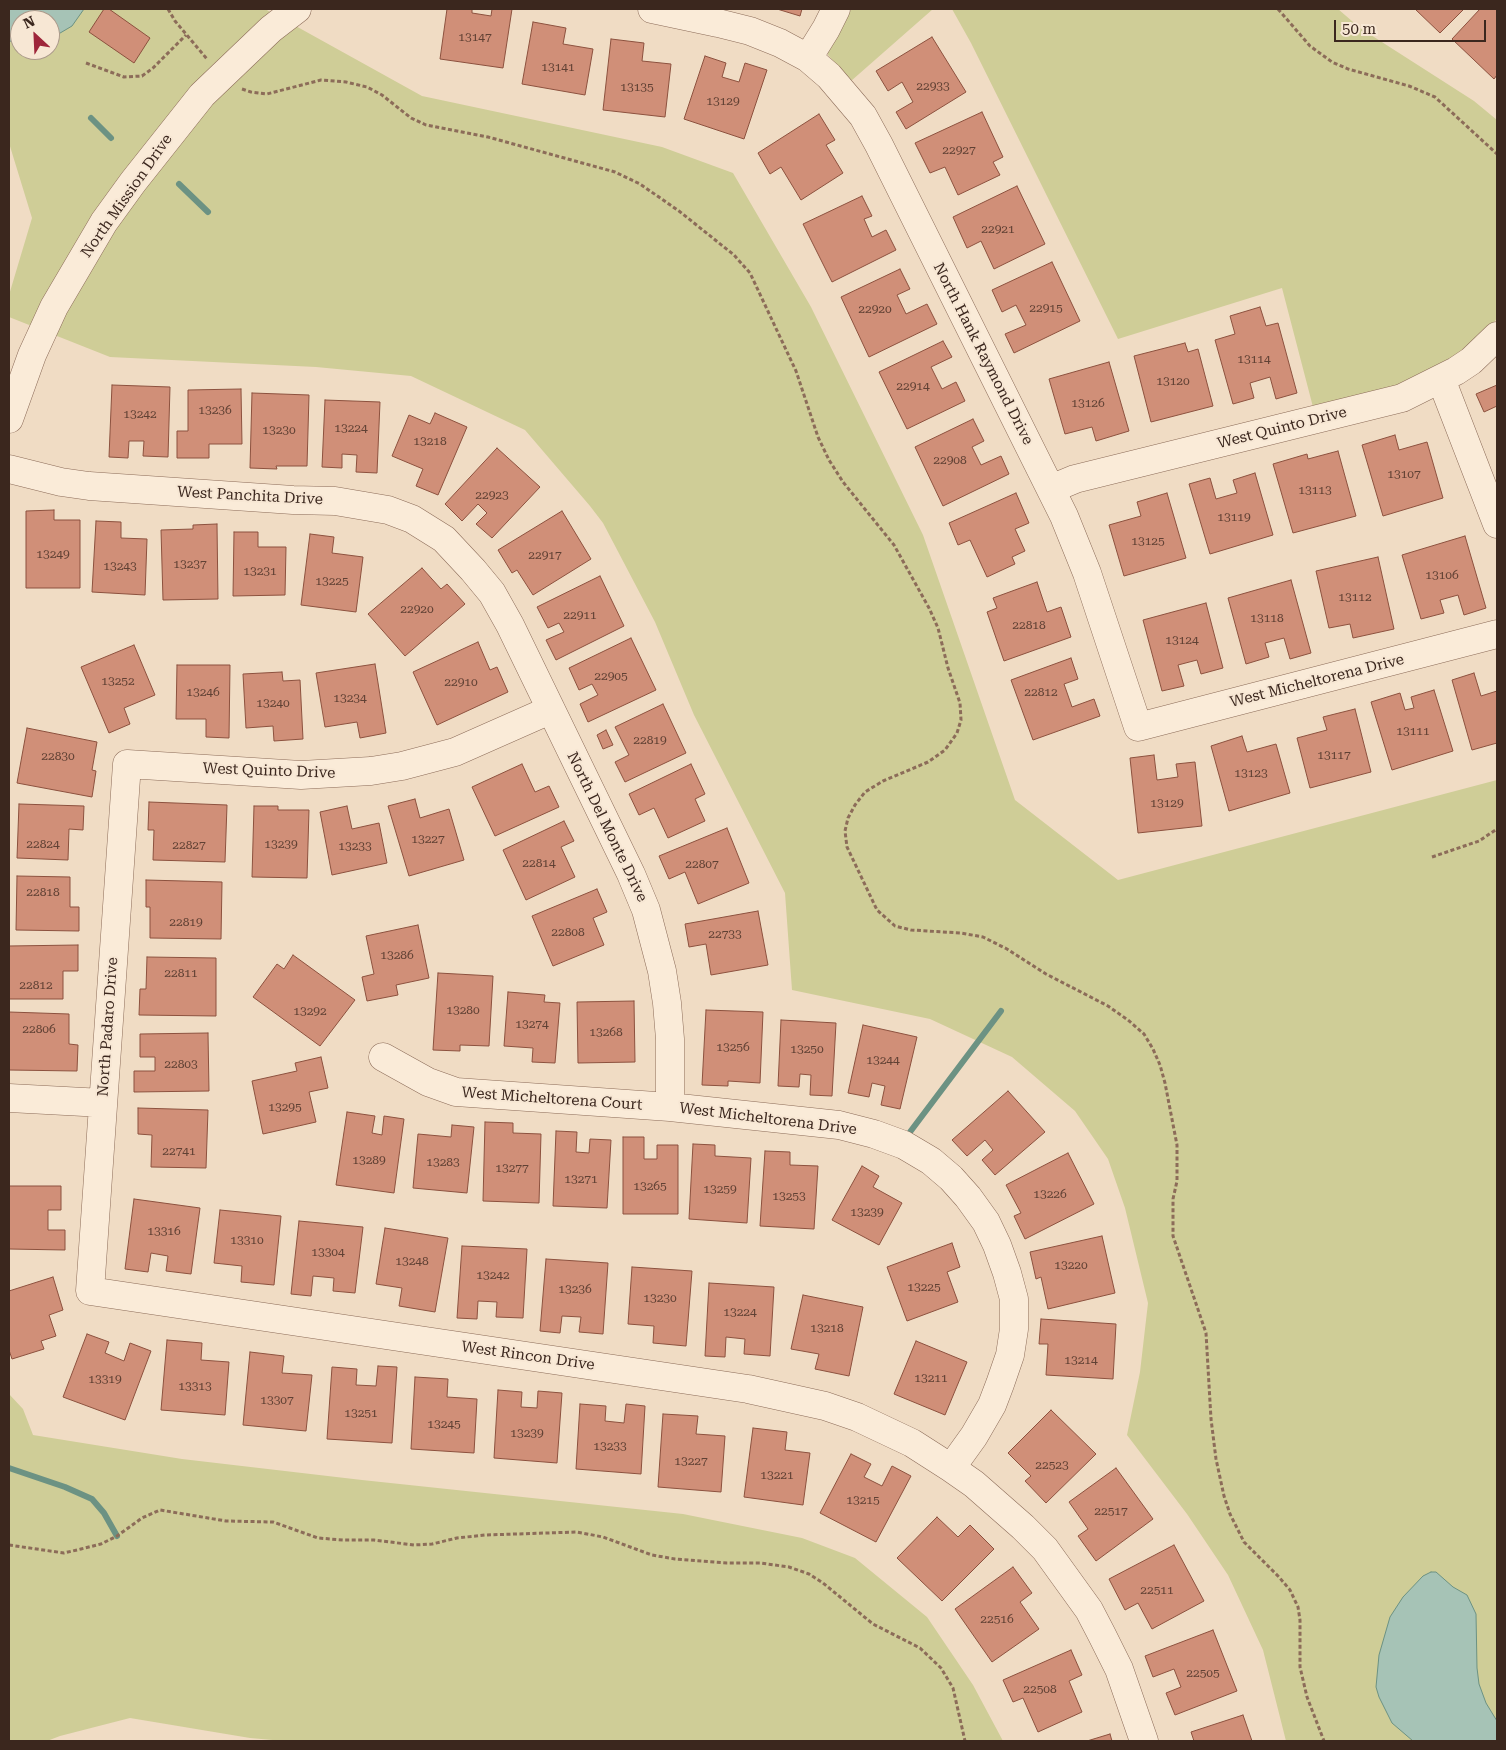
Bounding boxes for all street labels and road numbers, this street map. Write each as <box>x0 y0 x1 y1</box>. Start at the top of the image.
street label: North Mission Drive <box>78 131 176 261</box>
street label: North Hank Raymond Drive <box>929 260 1037 448</box>
street label: West Quinto Drive <box>1215 403 1349 453</box>
street label: West Panchita Drive <box>177 483 323 509</box>
street label: West Micheltorena Drive <box>1228 651 1406 711</box>
street label: North Del Monte Drive <box>563 749 651 905</box>
street label: West Quinto Drive <box>202 760 336 782</box>
street label: North Padaro Drive <box>94 957 122 1097</box>
street label: West Micheltorena Court <box>461 1084 643 1114</box>
street label: West Micheltorena Drive <box>678 1099 858 1139</box>
street label: West Rincon Drive <box>460 1338 596 1374</box>

